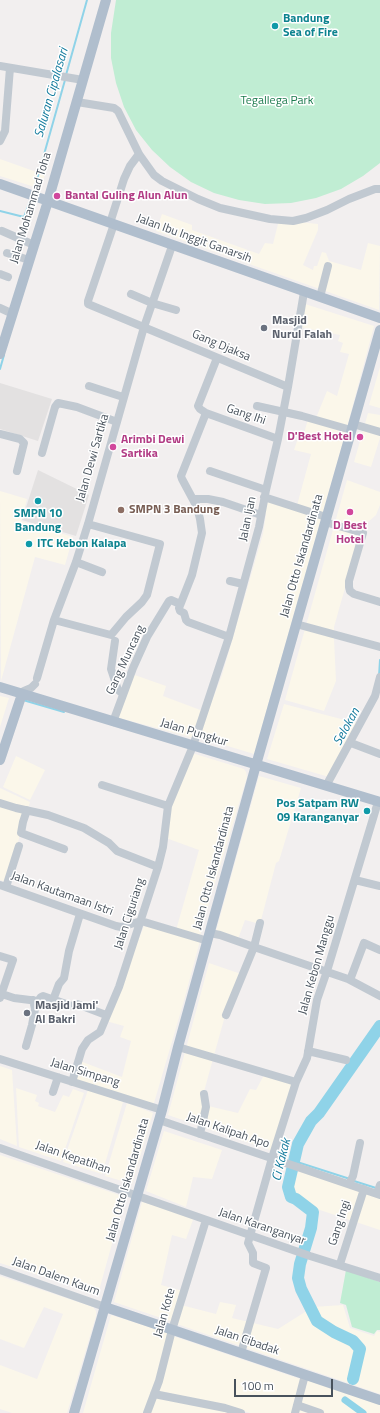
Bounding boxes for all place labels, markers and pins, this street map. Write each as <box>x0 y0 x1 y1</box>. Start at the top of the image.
place label: Bandung Sea of Fire <box>283 12 338 40</box>
marker: Bandung Sea of Fire <box>270 21 280 31</box>
place label: Bantal Guling Alun Alun <box>65 189 188 203</box>
marker: Bantal Guling Alun Alun <box>52 191 62 201</box>
place label: Masjid Nurul Falah <box>272 314 332 342</box>
marker: Masjid Nurul Falah <box>259 323 269 333</box>
place label: D'Best Hotel <box>287 430 352 444</box>
marker: D'Best Hotel <box>355 432 365 442</box>
place label: Arimbi Dewi Sartika <box>121 433 184 461</box>
marker: Arimbi Dewi Sartika <box>108 442 118 452</box>
marker: SMPN 10 Bandung <box>33 496 43 506</box>
place label: SMPN 3 Bandung <box>129 503 220 517</box>
marker: SMPN 3 Bandung <box>116 505 126 515</box>
place label: SMPN 10 Bandung <box>14 507 62 535</box>
marker: D Best Hotel <box>345 507 355 517</box>
place label: D Best Hotel <box>333 519 367 547</box>
place label: ITC Kebon Kalapa <box>37 537 126 551</box>
marker: ITC Kebon Kalapa <box>24 539 34 549</box>
place label: Pos Satpam RW 09 Karanganyar <box>276 797 359 825</box>
marker: Pos Satpam RW 09 Karanganyar <box>362 806 372 816</box>
place label: Masjid Jami' Al Bakri <box>35 999 98 1027</box>
marker: Masjid Jami' Al Bakri <box>22 1008 32 1018</box>

